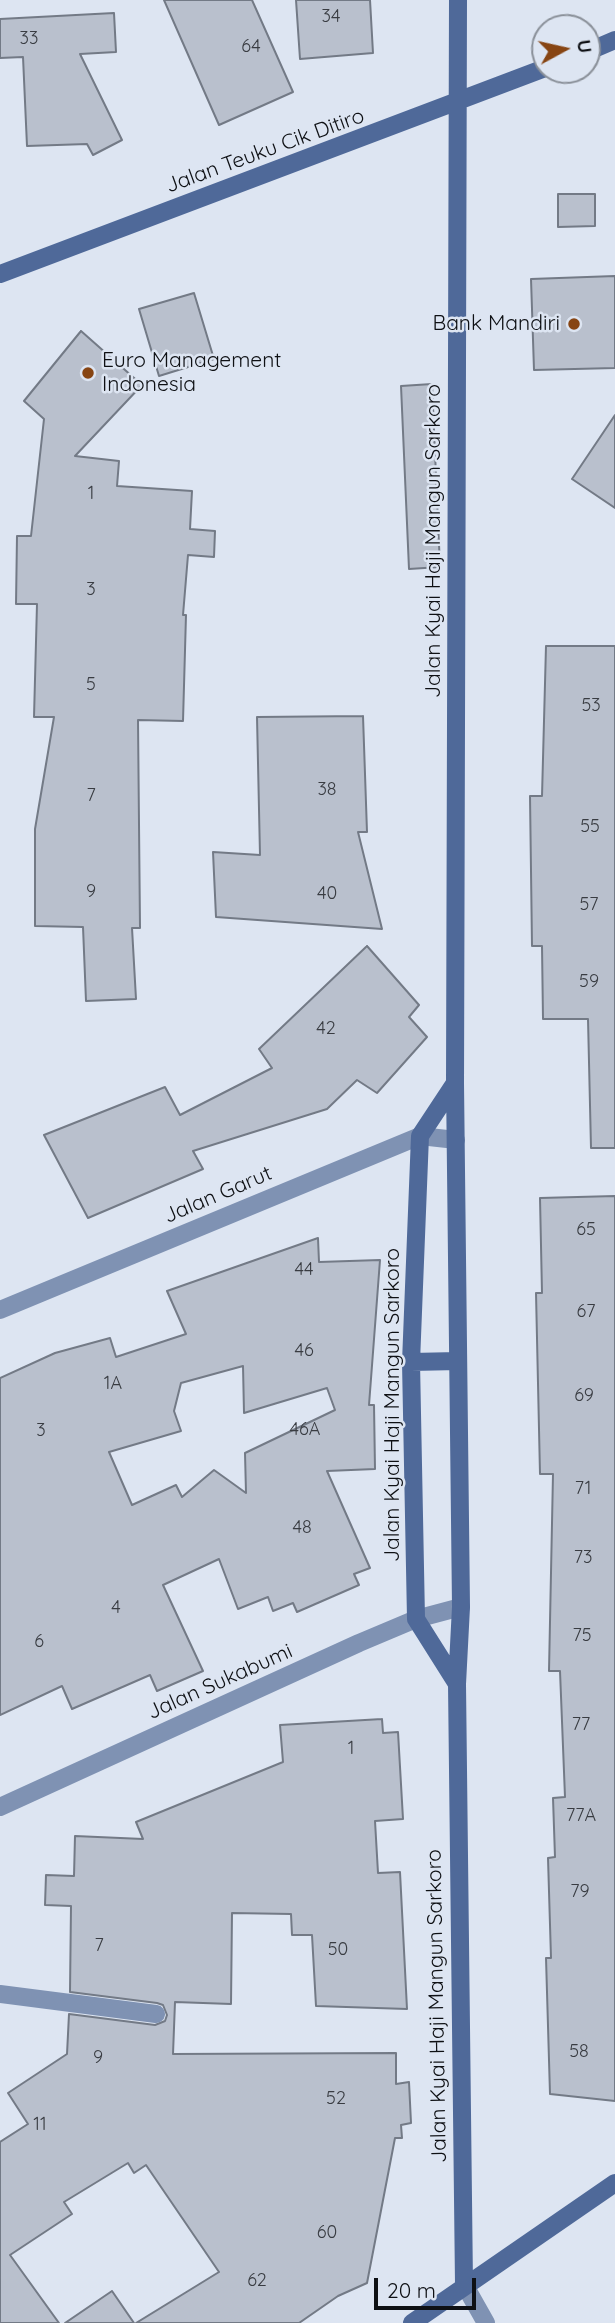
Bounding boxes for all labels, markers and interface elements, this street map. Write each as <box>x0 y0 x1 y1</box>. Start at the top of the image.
house number: 34 <box>322 6 340 28</box>
north arrow <box>531 14 601 84</box>
house number: 33 <box>20 28 38 50</box>
house number: 64 <box>241 36 261 58</box>
text: U <box>572 38 598 55</box>
street label: Jalan Teuku Cik Ditiro <box>162 103 368 199</box>
place label: Bank Mandiri <box>432 311 560 337</box>
marker: Bank Mandiri <box>566 316 582 332</box>
place label: Euro Management Indonesia <box>102 348 281 398</box>
marker: Euro Management Indonesia <box>80 365 96 381</box>
street label: Jalan Kyai Haji Mangun Sarkoro <box>421 384 447 698</box>
house number: 1 <box>88 483 94 505</box>
house number: 3 <box>86 579 96 601</box>
house number: 5 <box>86 674 96 696</box>
house number: 53 <box>581 695 601 717</box>
house number: 38 <box>317 779 337 801</box>
house number: 7 <box>86 785 96 807</box>
house number: 55 <box>580 816 600 838</box>
house number: 9 <box>86 881 96 903</box>
house number: 40 <box>317 883 337 905</box>
house number: 57 <box>579 894 599 916</box>
house number: 59 <box>579 971 599 993</box>
house number: 42 <box>316 1018 336 1040</box>
street label: Jalan Garut <box>160 1161 276 1229</box>
house number: 65 <box>576 1219 596 1241</box>
street label: Jalan Kyai Haji Mangun Sarkoro <box>380 1248 406 1562</box>
house number: 44 <box>295 1259 313 1281</box>
house number: 67 <box>577 1301 595 1323</box>
house number: 46 <box>294 1340 314 1362</box>
house number: 1A <box>104 1373 122 1395</box>
house number: 69 <box>574 1385 594 1407</box>
house number: 46A <box>290 1419 320 1441</box>
house number: 3 <box>36 1420 46 1442</box>
house number: 71 <box>575 1478 591 1500</box>
house number: 48 <box>292 1517 312 1539</box>
house number: 73 <box>574 1547 592 1569</box>
house number: 4 <box>111 1597 121 1619</box>
house number: 75 <box>572 1625 592 1647</box>
house number: 6 <box>34 1631 44 1653</box>
street label: Jalan Sukabumi <box>144 1639 296 1725</box>
house number: 77 <box>572 1714 590 1736</box>
house number: 1 <box>348 1738 354 1760</box>
house number: 77A <box>566 1805 596 1827</box>
street label: Jalan Kyai Haji Mangun Sarkoro <box>422 1849 452 2163</box>
house number: 79 <box>570 1881 590 1903</box>
house number: 7 <box>94 1935 104 1957</box>
house number: 50 <box>328 1939 348 1961</box>
house number: 58 <box>569 2041 589 2063</box>
house number: 9 <box>93 2047 103 2069</box>
house number: 52 <box>326 2088 346 2110</box>
house number: 11 <box>33 2114 47 2136</box>
house number: 60 <box>317 2222 337 2244</box>
scale bar <box>377 2264 478 2308</box>
house number: 62 <box>247 2270 267 2292</box>
text: 20 m <box>387 2277 436 2303</box>

